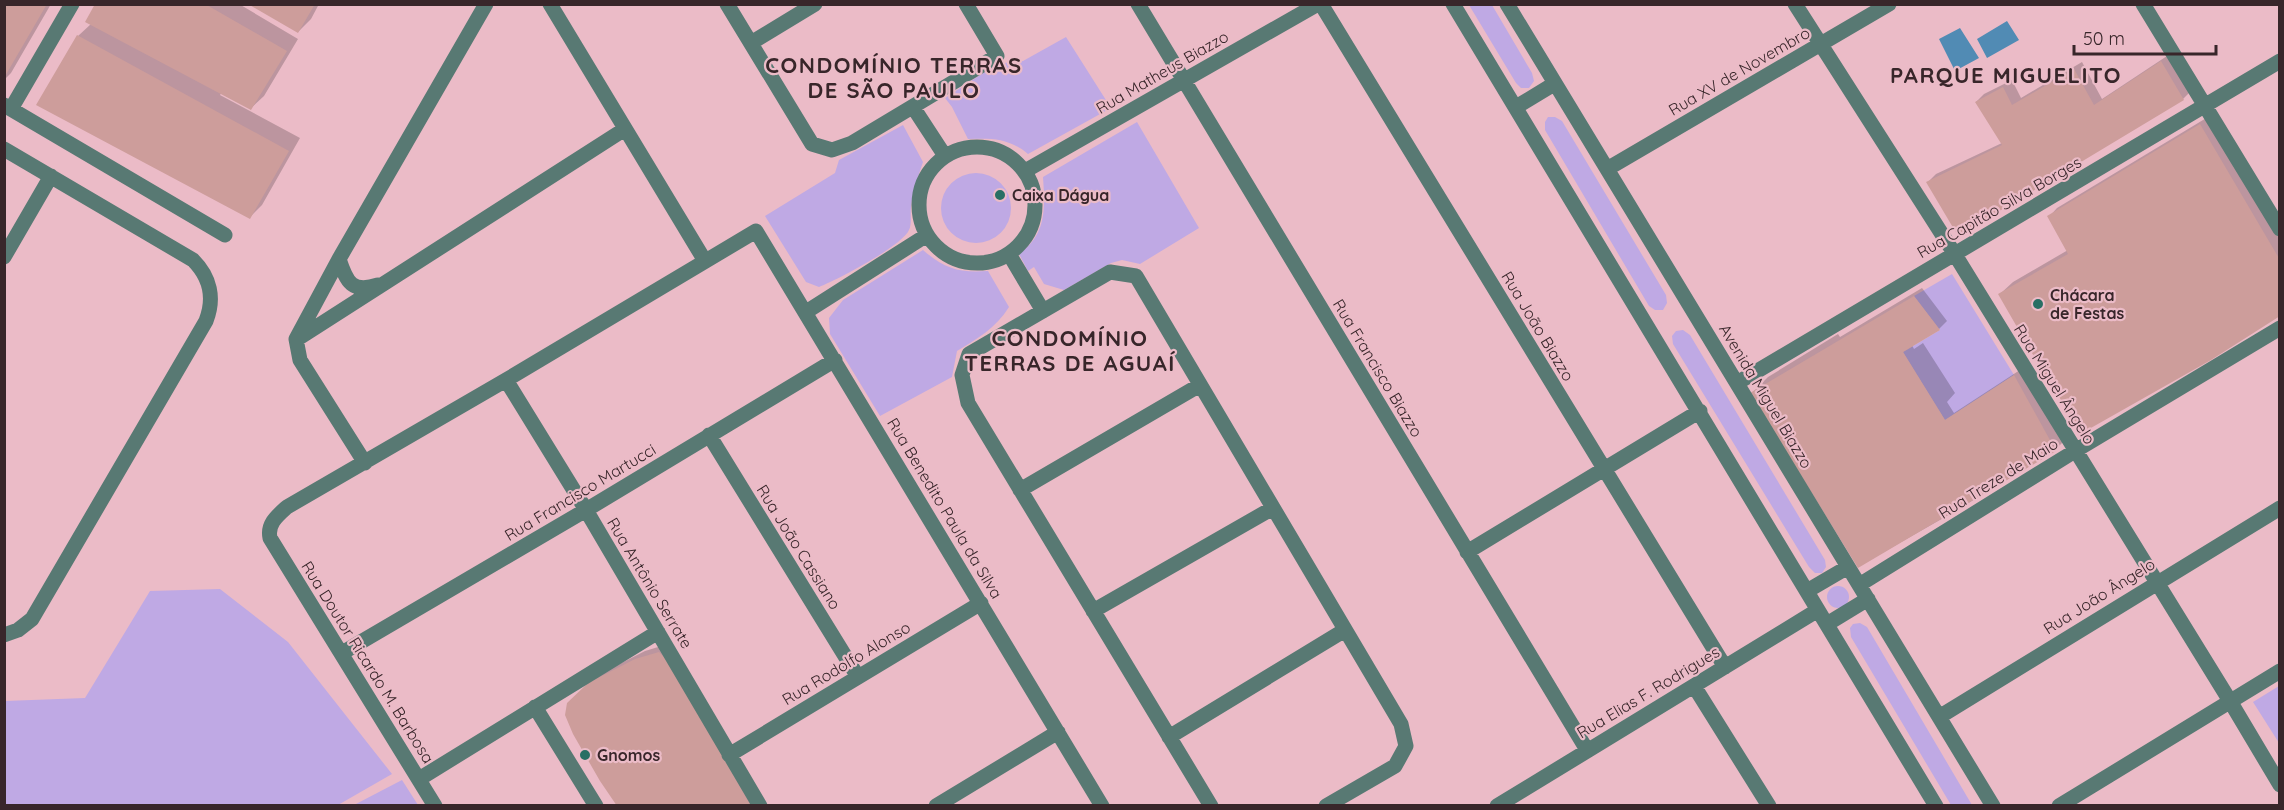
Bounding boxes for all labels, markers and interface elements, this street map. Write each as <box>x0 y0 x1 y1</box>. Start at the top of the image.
scale bar <box>2074 18 2216 56</box>
street label: Rua XV de Novembro <box>1665 22 1813 120</box>
street label: Rua Matheus Biazzo <box>1092 26 1232 118</box>
text: 50 m <box>2083 27 2125 50</box>
district label: CONDOMÍNIO TERRAS DE SÃO PAULO <box>765 51 1023 104</box>
district label: PARQUE MIGUELITO <box>1890 61 2122 89</box>
street label: Rua Capitão Silva Borges <box>1913 152 2085 262</box>
place label: Caixa Dágua <box>1012 185 1109 205</box>
marker: Caixa Dágua <box>993 188 1007 202</box>
street label: Rua João Biazzo <box>1497 267 1579 385</box>
place label: Chácara de Festas <box>2050 285 2124 323</box>
street label: Rua Francisco Biazzo <box>1329 295 1427 441</box>
marker: Chácara de Festas <box>2031 297 2045 311</box>
street label: Avenida Miguel Biazzo <box>1715 320 1817 472</box>
street label: Rua Miguel Ângelo <box>2010 320 2100 448</box>
district label: CONDOMÍNIO TERRAS DE AGUAÍ <box>964 324 1176 377</box>
street label: Rua Benedito Paula da Silva <box>883 414 1007 602</box>
street label: Rua Treze de Maio <box>1934 433 2062 523</box>
street label: Rua Francisco Martucci <box>501 439 659 545</box>
street label: Rua João Cassiano <box>753 481 845 613</box>
street label: Rua Antônio Serrate <box>603 514 697 652</box>
street label: Rua João Ângelo <box>2040 554 2158 638</box>
street label: Rua Doutor Ricardo M. Barbosa <box>297 557 439 767</box>
street label: Rua Rodolfo Alonso <box>778 617 914 709</box>
street label: Rua Elias F. Rodrigues <box>1573 641 1723 743</box>
place label: Gnomos <box>597 745 660 765</box>
marker: Gnomos <box>578 748 592 762</box>

